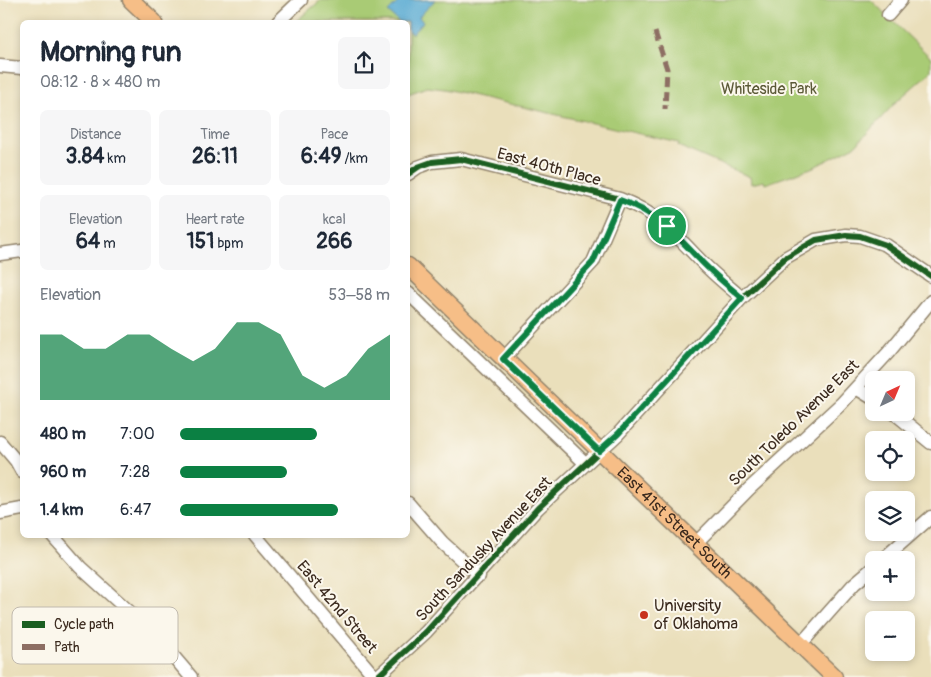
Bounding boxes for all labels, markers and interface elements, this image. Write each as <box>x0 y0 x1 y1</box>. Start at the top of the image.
text: Morning run <box>40 35 182 70</box>
button: share <box>338 37 390 89</box>
text: 08:12 · 8 × 480 m <box>40 72 160 92</box>
park label: Whiteside Park <box>721 79 817 99</box>
text: Distance <box>70 126 121 143</box>
text: Time <box>200 126 230 143</box>
text: Pace <box>320 126 348 143</box>
text: 3.84 <box>65 143 105 170</box>
text: 26:11 <box>192 143 238 170</box>
text: 6:49 <box>301 143 342 170</box>
street label: East 40th Place <box>495 144 603 190</box>
text: km <box>105 150 126 167</box>
text: /km <box>342 150 368 167</box>
pin <box>646 205 688 247</box>
text: Elevation <box>69 211 122 228</box>
text: Heart rate <box>185 211 245 228</box>
text: kcal <box>323 211 346 228</box>
icon: arrive <box>653 212 681 240</box>
text: 64 <box>76 228 100 255</box>
text: 151 <box>187 228 214 255</box>
text: 266 <box>316 228 352 255</box>
text: m <box>100 235 116 252</box>
text: bpm <box>214 235 243 252</box>
text: Elevation <box>40 285 101 305</box>
text: 53–58 m <box>329 285 390 305</box>
street label: South Toledo Avenue East <box>725 355 864 490</box>
north arrow <box>865 371 915 421</box>
map controls <box>865 371 915 661</box>
text: 480 m <box>40 424 86 444</box>
text: 7:00 <box>120 424 155 444</box>
button: locate <box>865 431 915 481</box>
text: 960 m <box>40 462 86 482</box>
text: 7:28 <box>120 462 150 482</box>
street label: East 41st Street South <box>613 463 736 583</box>
street label: South Sandusky Avenue East <box>412 472 557 626</box>
button: layers <box>865 491 915 541</box>
text: 1.4 km <box>40 500 83 520</box>
text: 6:47 <box>120 500 151 520</box>
button: + <box>865 551 915 601</box>
street label: East 42nd Street <box>292 557 382 658</box>
place label: University of Oklahoma <box>654 596 738 634</box>
legend <box>12 607 178 664</box>
marker: University of Oklahoma <box>638 609 650 621</box>
button: − <box>865 611 915 661</box>
text: Cycle path <box>54 616 114 633</box>
text: Path <box>54 639 79 656</box>

